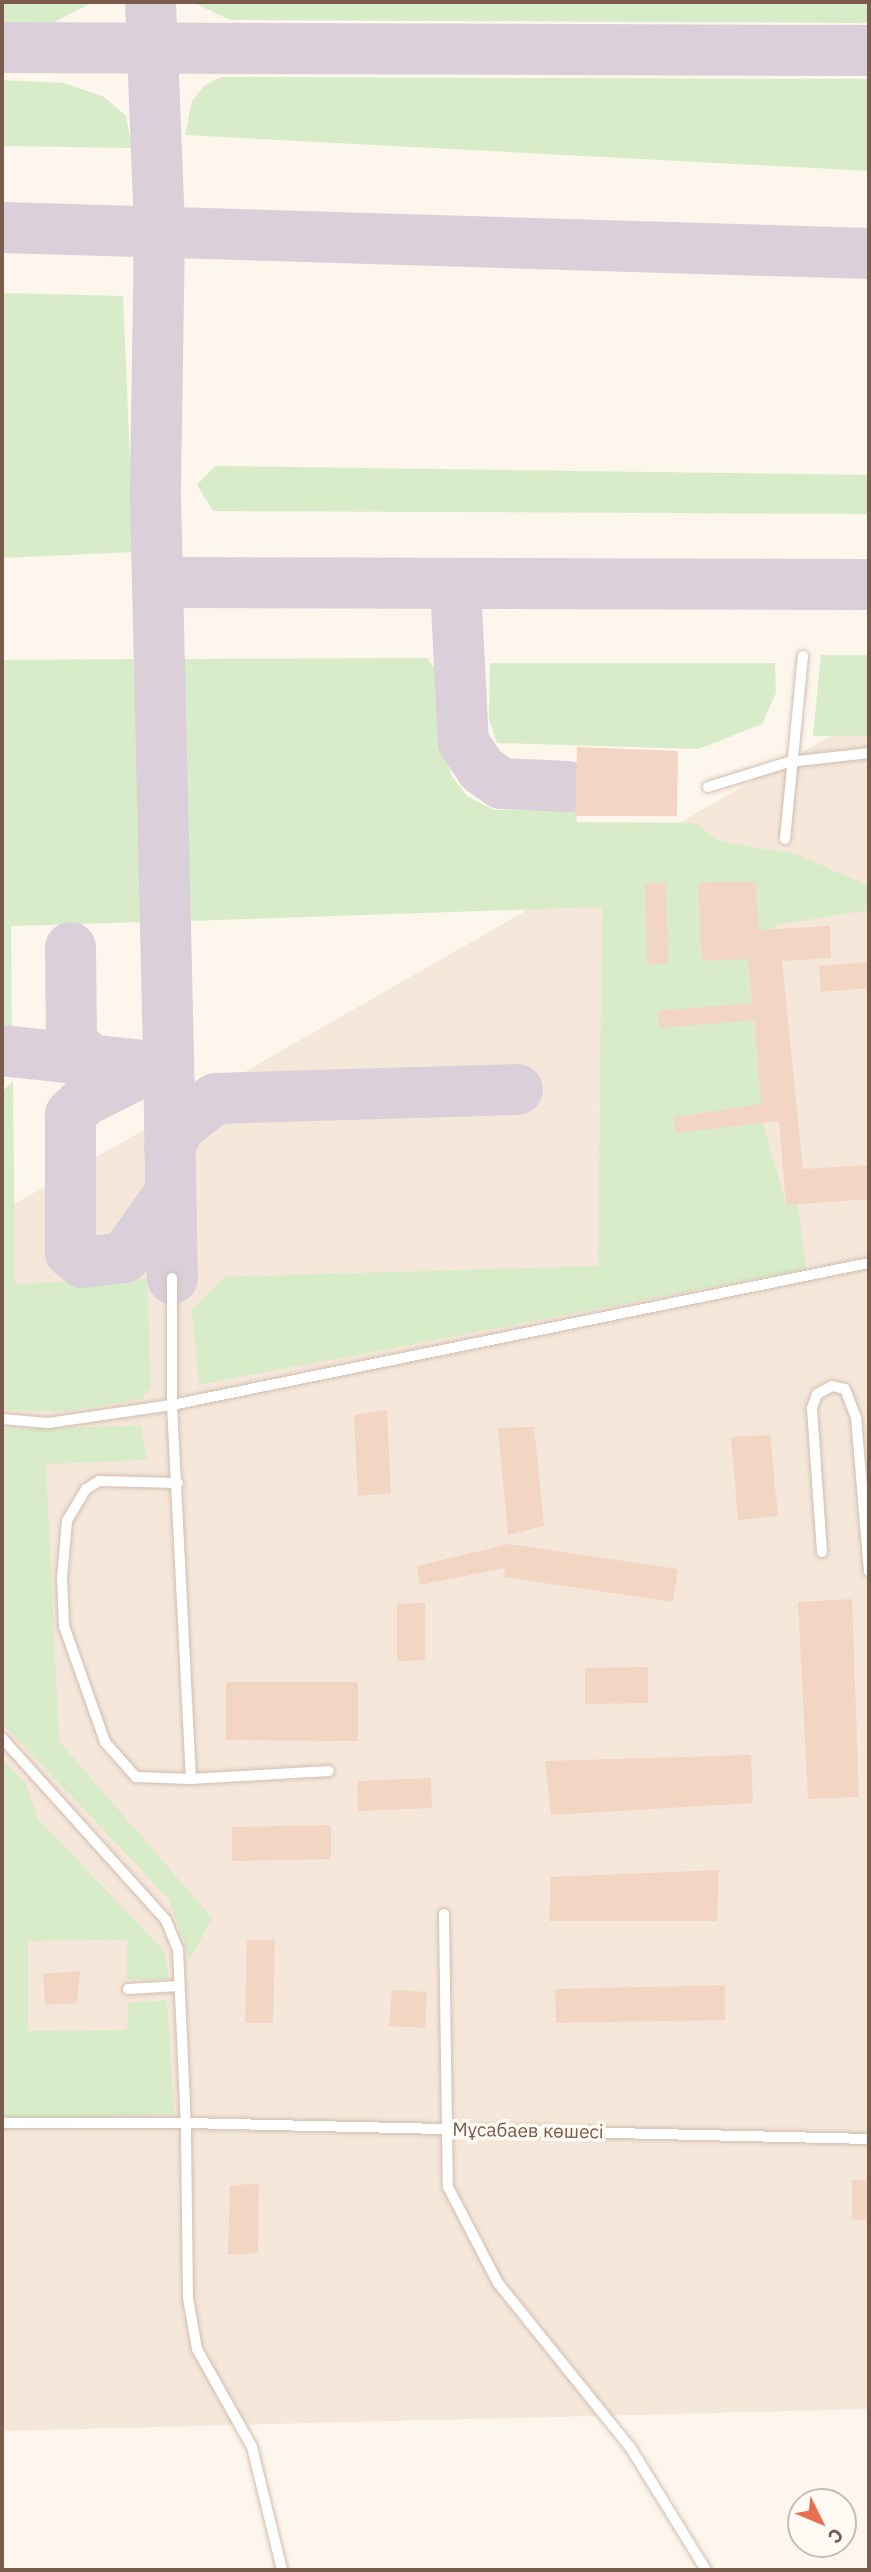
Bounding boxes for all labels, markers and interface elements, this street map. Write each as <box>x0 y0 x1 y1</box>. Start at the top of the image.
street label: Мұсабаев көшесі <box>452 2118 604 2144</box>
north arrow <box>787 2488 857 2558</box>
text: С <box>823 2523 849 2549</box>

